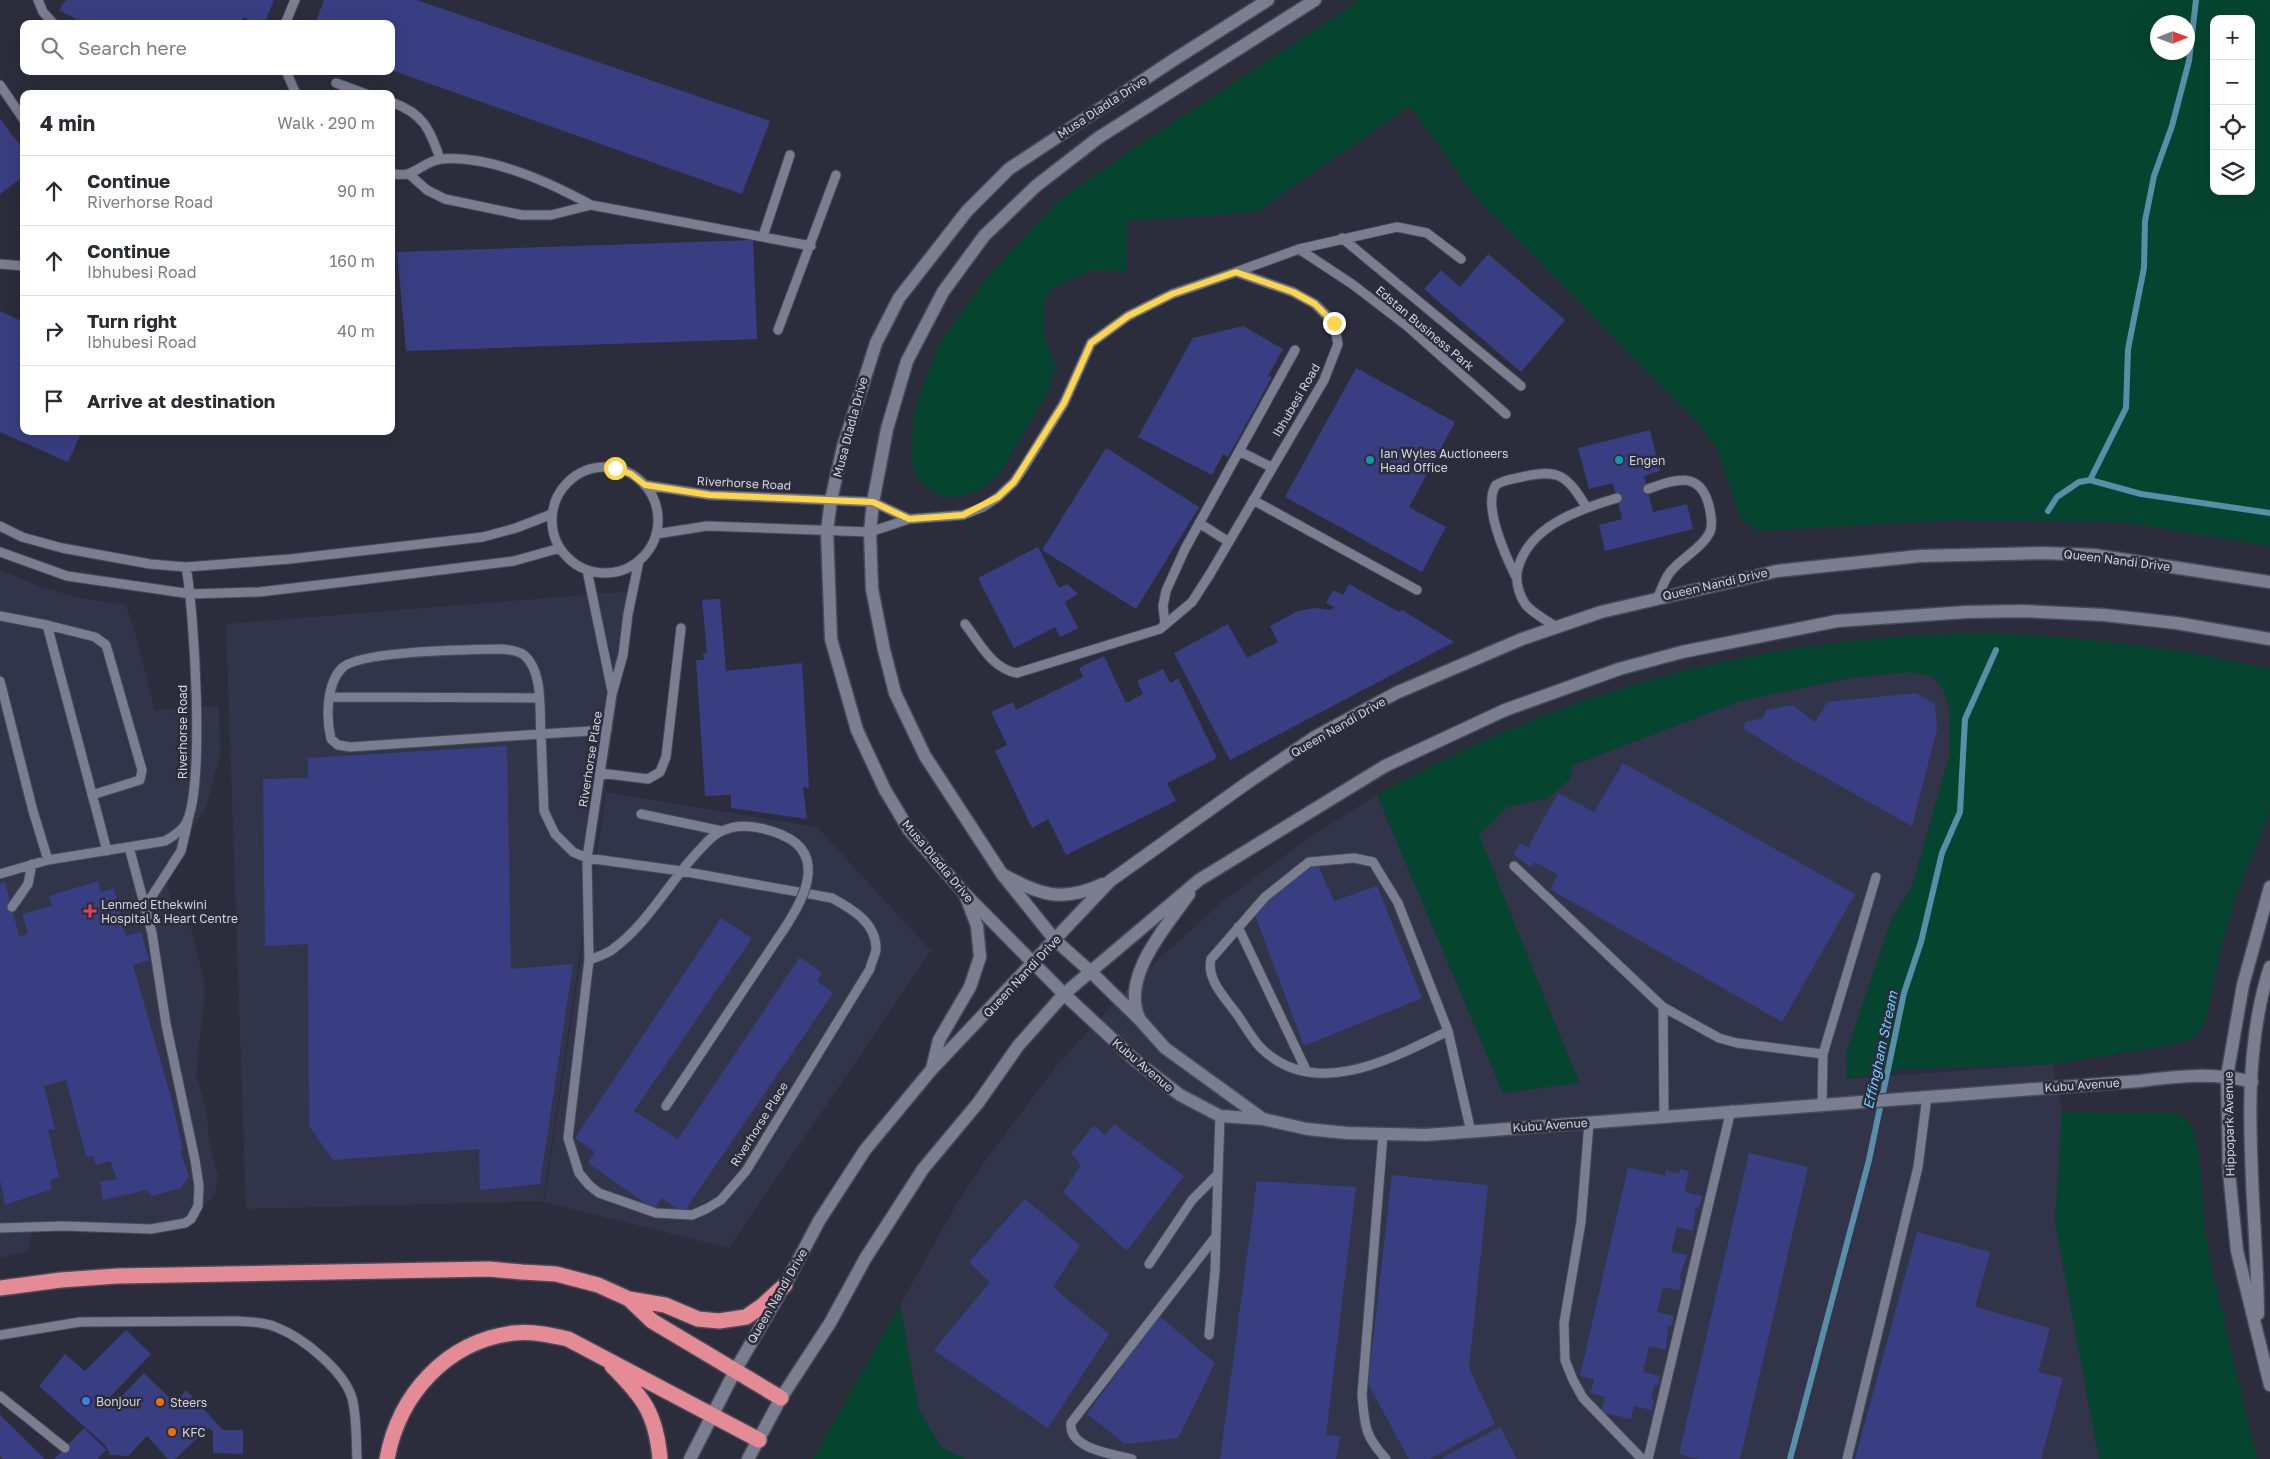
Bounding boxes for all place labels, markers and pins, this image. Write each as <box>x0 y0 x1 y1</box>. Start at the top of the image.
place label: Ian Wyles Auctioneers Head Office <box>1380 446 1508 475</box>
place label: Engen <box>1629 453 1665 468</box>
marker: Ian Wyles Auctioneers Head Office <box>1364 454 1376 466</box>
marker: Engen <box>1613 454 1625 466</box>
place label: Lenmed Ethekwini Hospital & Heart Centre <box>101 897 238 926</box>
marker: Lenmed Ethekwini Hospital & Heart Centre <box>83 904 97 918</box>
place label: Bonjour <box>96 1394 141 1409</box>
marker: Bonjour <box>80 1395 92 1407</box>
place label: Steers <box>170 1395 207 1410</box>
marker: Steers <box>154 1396 166 1408</box>
place label: KFC <box>182 1425 206 1440</box>
marker: KFC <box>166 1426 178 1438</box>

